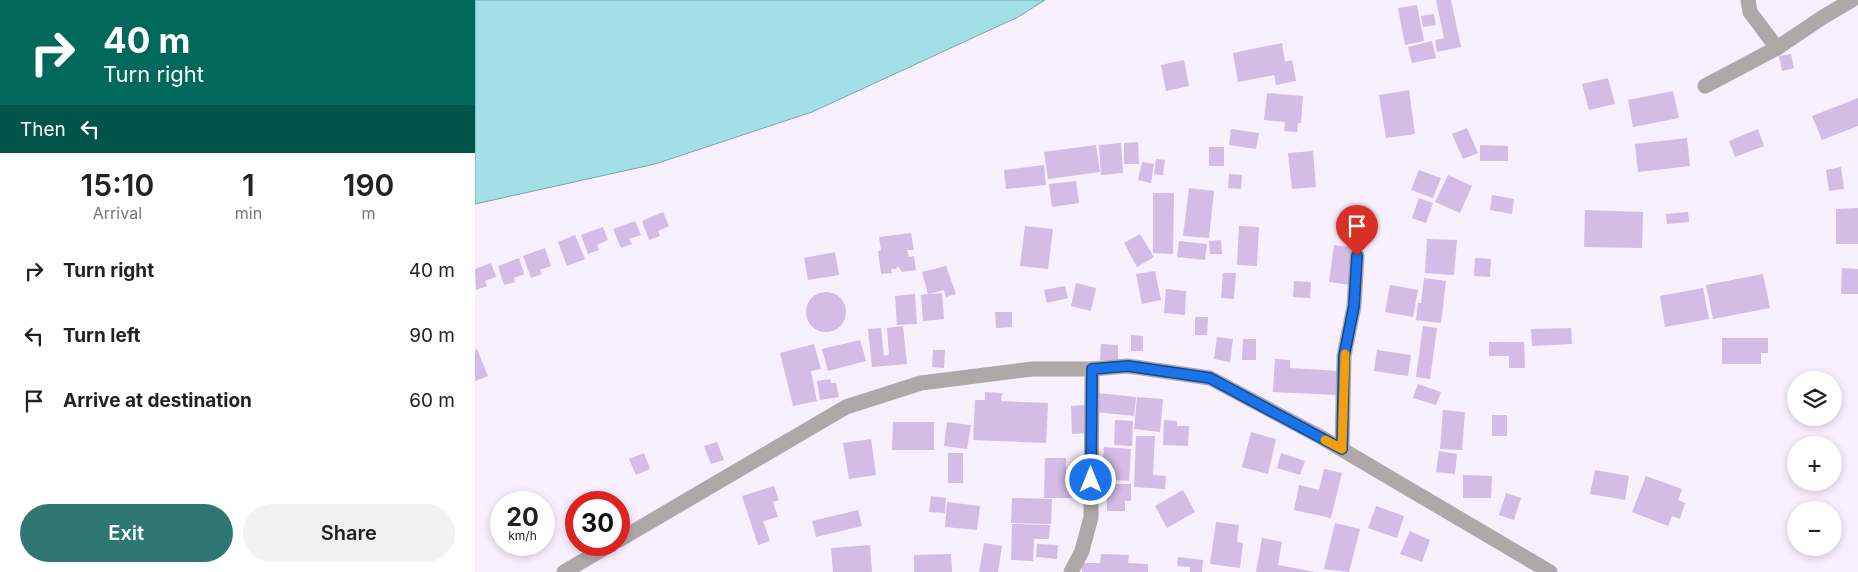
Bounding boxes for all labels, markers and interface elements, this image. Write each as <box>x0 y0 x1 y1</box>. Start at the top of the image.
text: 40 m <box>103 19 191 61</box>
icon: right <box>20 20 85 85</box>
text: Turn right <box>103 61 204 87</box>
icon: left <box>76 115 104 143</box>
text: Then <box>20 118 66 141</box>
text: 15:10 <box>81 167 154 203</box>
text: 1 <box>242 167 255 203</box>
text: 190 <box>343 167 394 203</box>
text: Arrival <box>93 203 142 223</box>
text: min <box>235 203 262 223</box>
text: m <box>362 203 376 223</box>
pin <box>1336 205 1378 256</box>
icon: arrive <box>1343 212 1371 240</box>
icon: right <box>20 257 48 285</box>
text: Turn right <box>63 259 154 282</box>
text: 40 m <box>409 259 455 282</box>
icon: left <box>20 322 48 350</box>
text: Turn left <box>63 324 141 347</box>
text: 90 m <box>409 324 455 347</box>
map controls <box>1787 371 1842 556</box>
button: layers <box>1787 371 1842 426</box>
icon: arrive <box>20 387 48 415</box>
text: Arrive at destination <box>63 389 252 412</box>
text: 60 m <box>409 389 455 412</box>
button: + <box>1787 436 1842 491</box>
position arrow <box>1064 453 1116 505</box>
speed limit sign: 30 <box>565 491 630 556</box>
button: − <box>1787 501 1842 556</box>
text: 20 <box>506 502 539 532</box>
button: Exit <box>20 504 233 562</box>
button: Share <box>243 504 455 562</box>
text: km/h <box>508 528 537 543</box>

